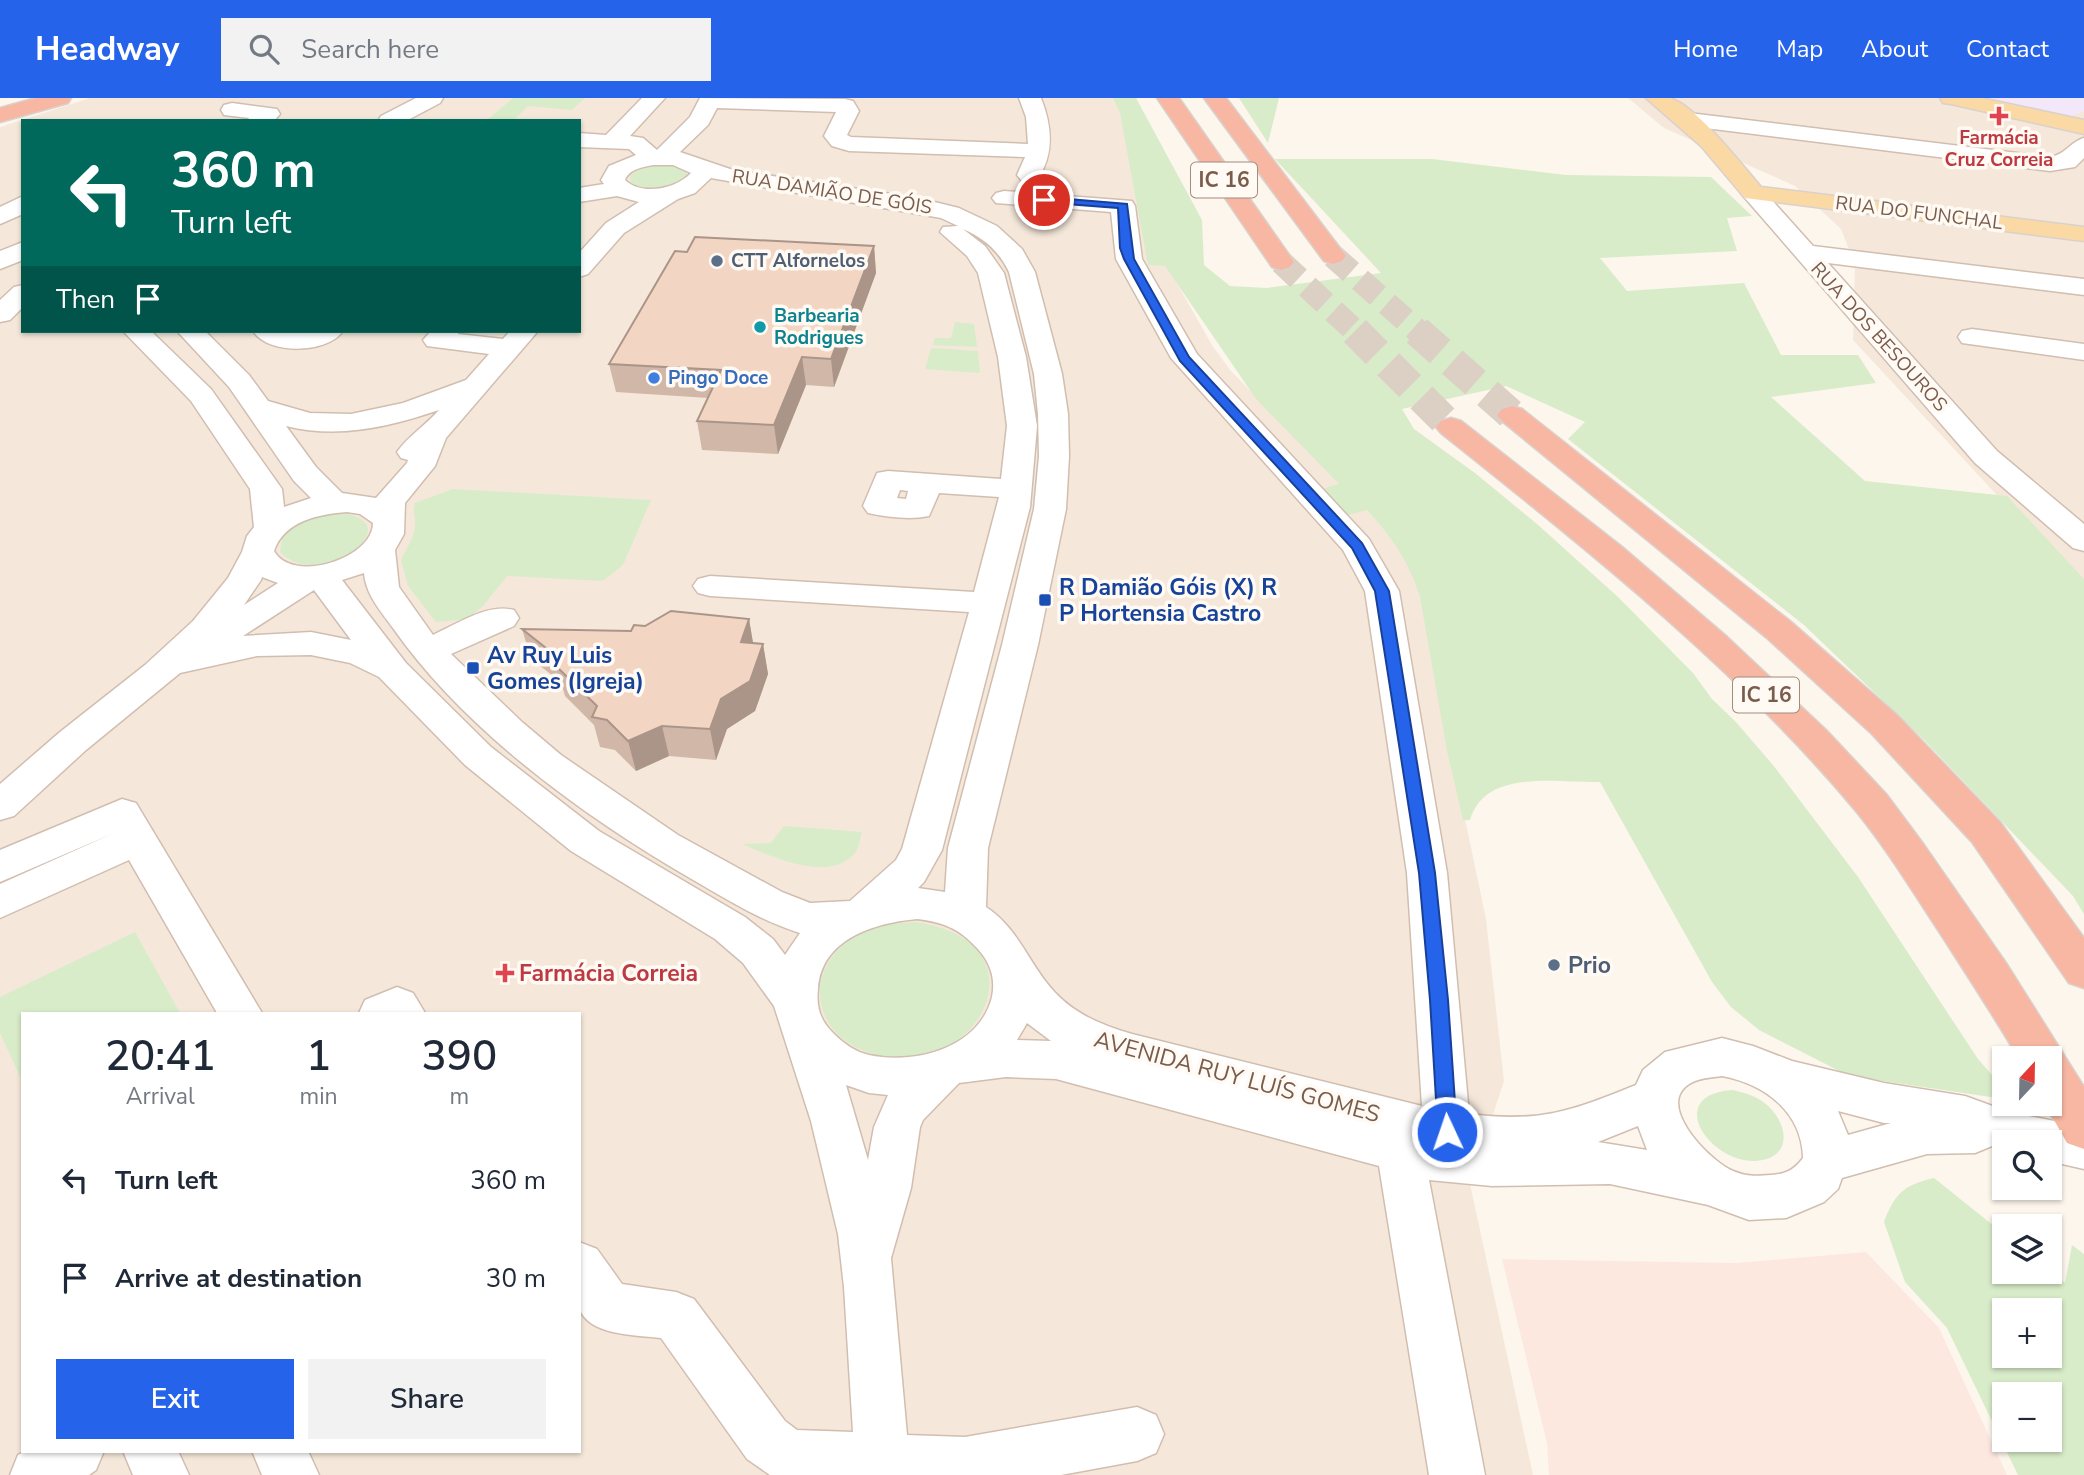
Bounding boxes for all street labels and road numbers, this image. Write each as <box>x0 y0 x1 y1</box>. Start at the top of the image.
road number: IC 16 <box>1191 162 1257 198</box>
street label: RUA DAMIÃO DE GÓIS <box>730 163 934 221</box>
street label: RUA DO FUNCHAL <box>1834 190 2005 236</box>
street label: RUA DOS BESOUROS <box>1805 257 1953 417</box>
road number: IC 16 <box>1733 678 1799 712</box>
street label: AVENIDA RUY LUÍS GOMES <box>1091 1024 1383 1130</box>

